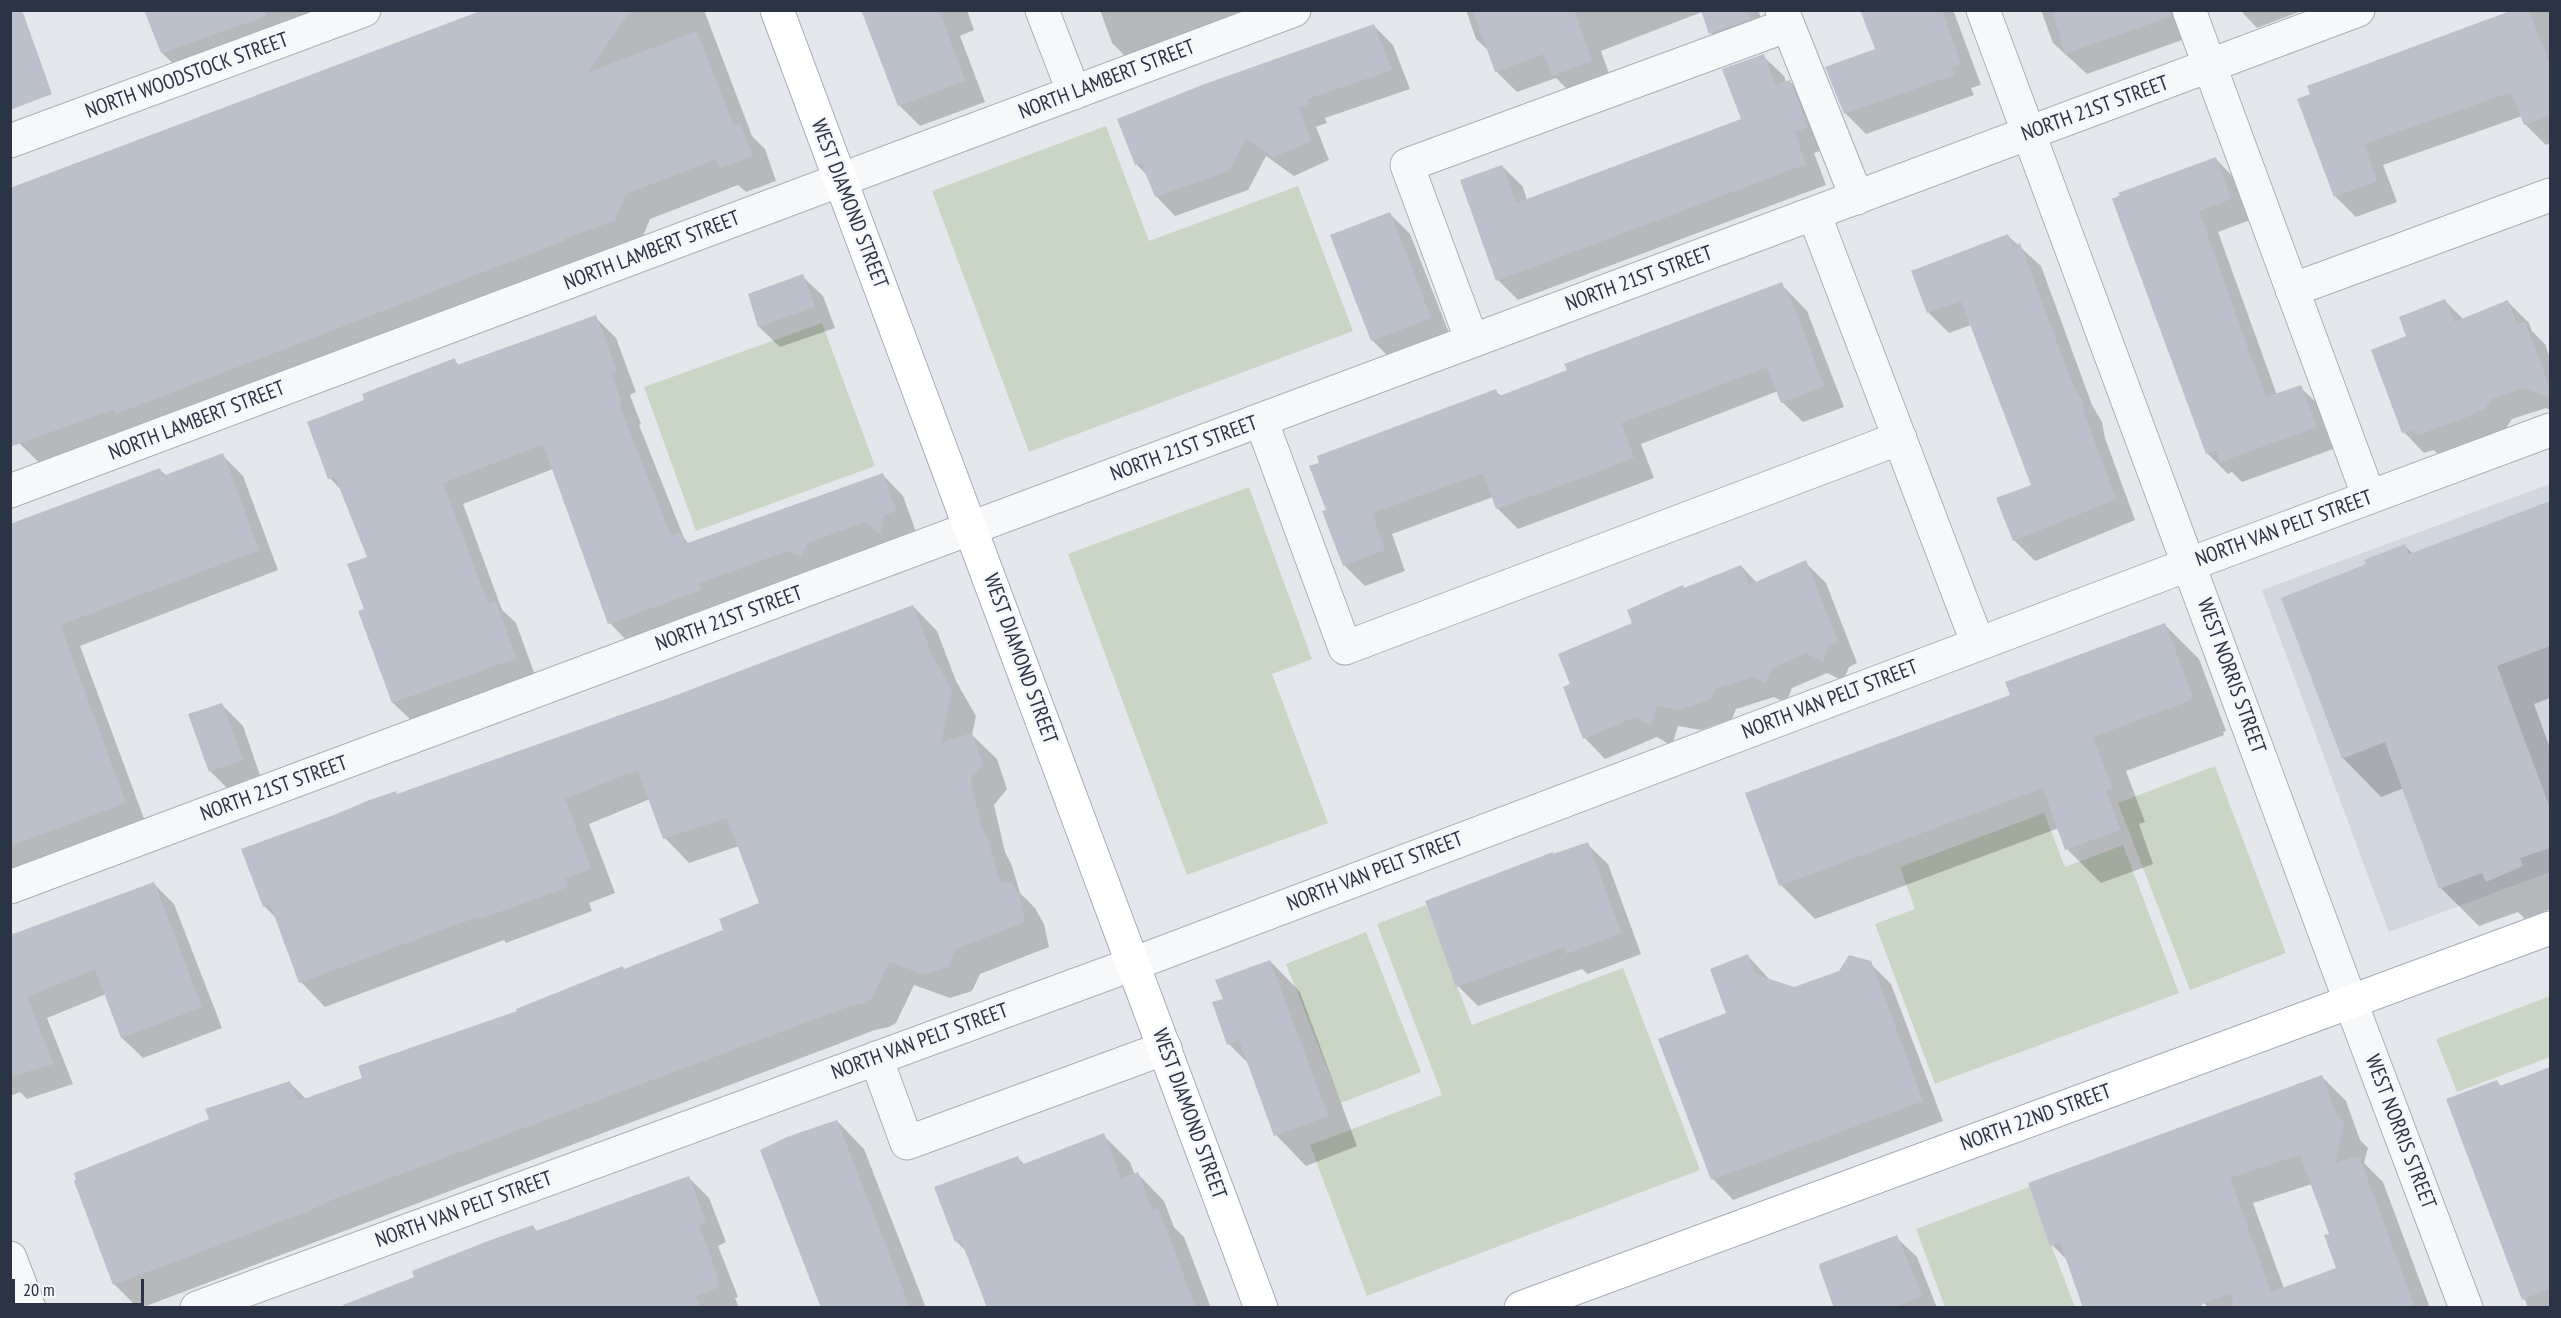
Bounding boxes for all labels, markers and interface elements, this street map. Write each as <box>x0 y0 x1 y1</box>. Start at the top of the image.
street label: NORTH WOODSTOCK STREET <box>82 28 292 124</box>
street label: NORTH LAMBERT STREET <box>1015 35 1199 125</box>
street label: NORTH 21ST STREET <box>2018 71 2172 147</box>
street label: WEST DIAMOND STREET <box>805 116 893 292</box>
street label: NORTH LAMBERT STREET <box>560 206 744 296</box>
street label: NORTH 21ST STREET <box>1562 241 1716 317</box>
street label: NORTH LAMBERT STREET <box>105 376 289 466</box>
street label: NORTH 21ST STREET <box>1107 411 1261 487</box>
street label: NORTH VAN PELT STREET <box>2192 485 2376 573</box>
street label: WEST DIAMOND STREET <box>977 570 1063 748</box>
street label: NORTH 21ST STREET <box>652 581 806 657</box>
street label: WEST NORRIS STREET <box>2191 595 2271 757</box>
street label: NORTH VAN PELT STREET <box>1738 655 1922 745</box>
street label: NORTH 21ST STREET <box>197 751 351 827</box>
street label: NORTH VAN PELT STREET <box>1283 827 1467 917</box>
street label: NORTH VAN PELT STREET <box>828 998 1012 1086</box>
street label: WEST DIAMOND STREET <box>1146 1025 1232 1203</box>
street label: WEST NORRIS STREET <box>2359 1051 2441 1213</box>
street label: NORTH 22ND STREET <box>1957 1079 2115 1157</box>
street label: NORTH VAN PELT STREET <box>372 1166 556 1254</box>
scale bar <box>15 1267 147 1305</box>
text: 20 m <box>23 1278 55 1301</box>

